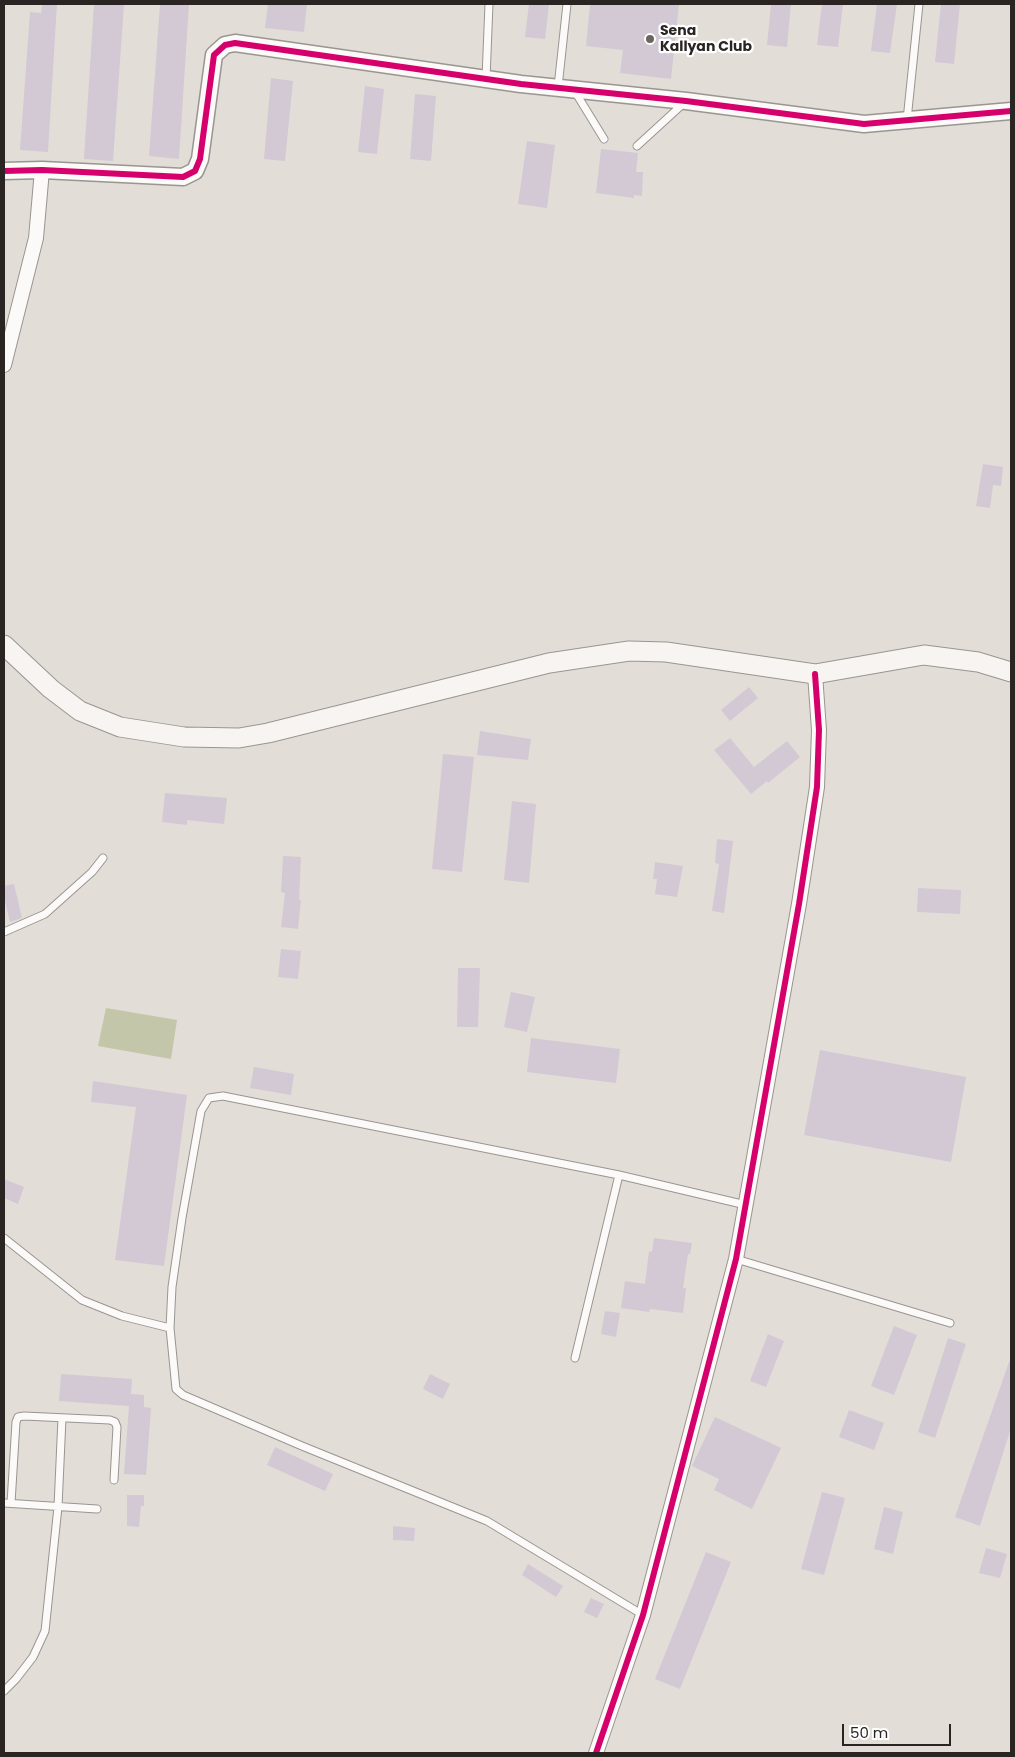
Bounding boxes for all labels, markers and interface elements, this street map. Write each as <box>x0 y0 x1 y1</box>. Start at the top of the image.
place label: Sena Kallyan Club <box>660 23 752 56</box>
marker: Sena Kallyan Club <box>644 33 656 45</box>
scale bar <box>845 1714 954 1746</box>
text: 50 m <box>850 1722 888 1743</box>

